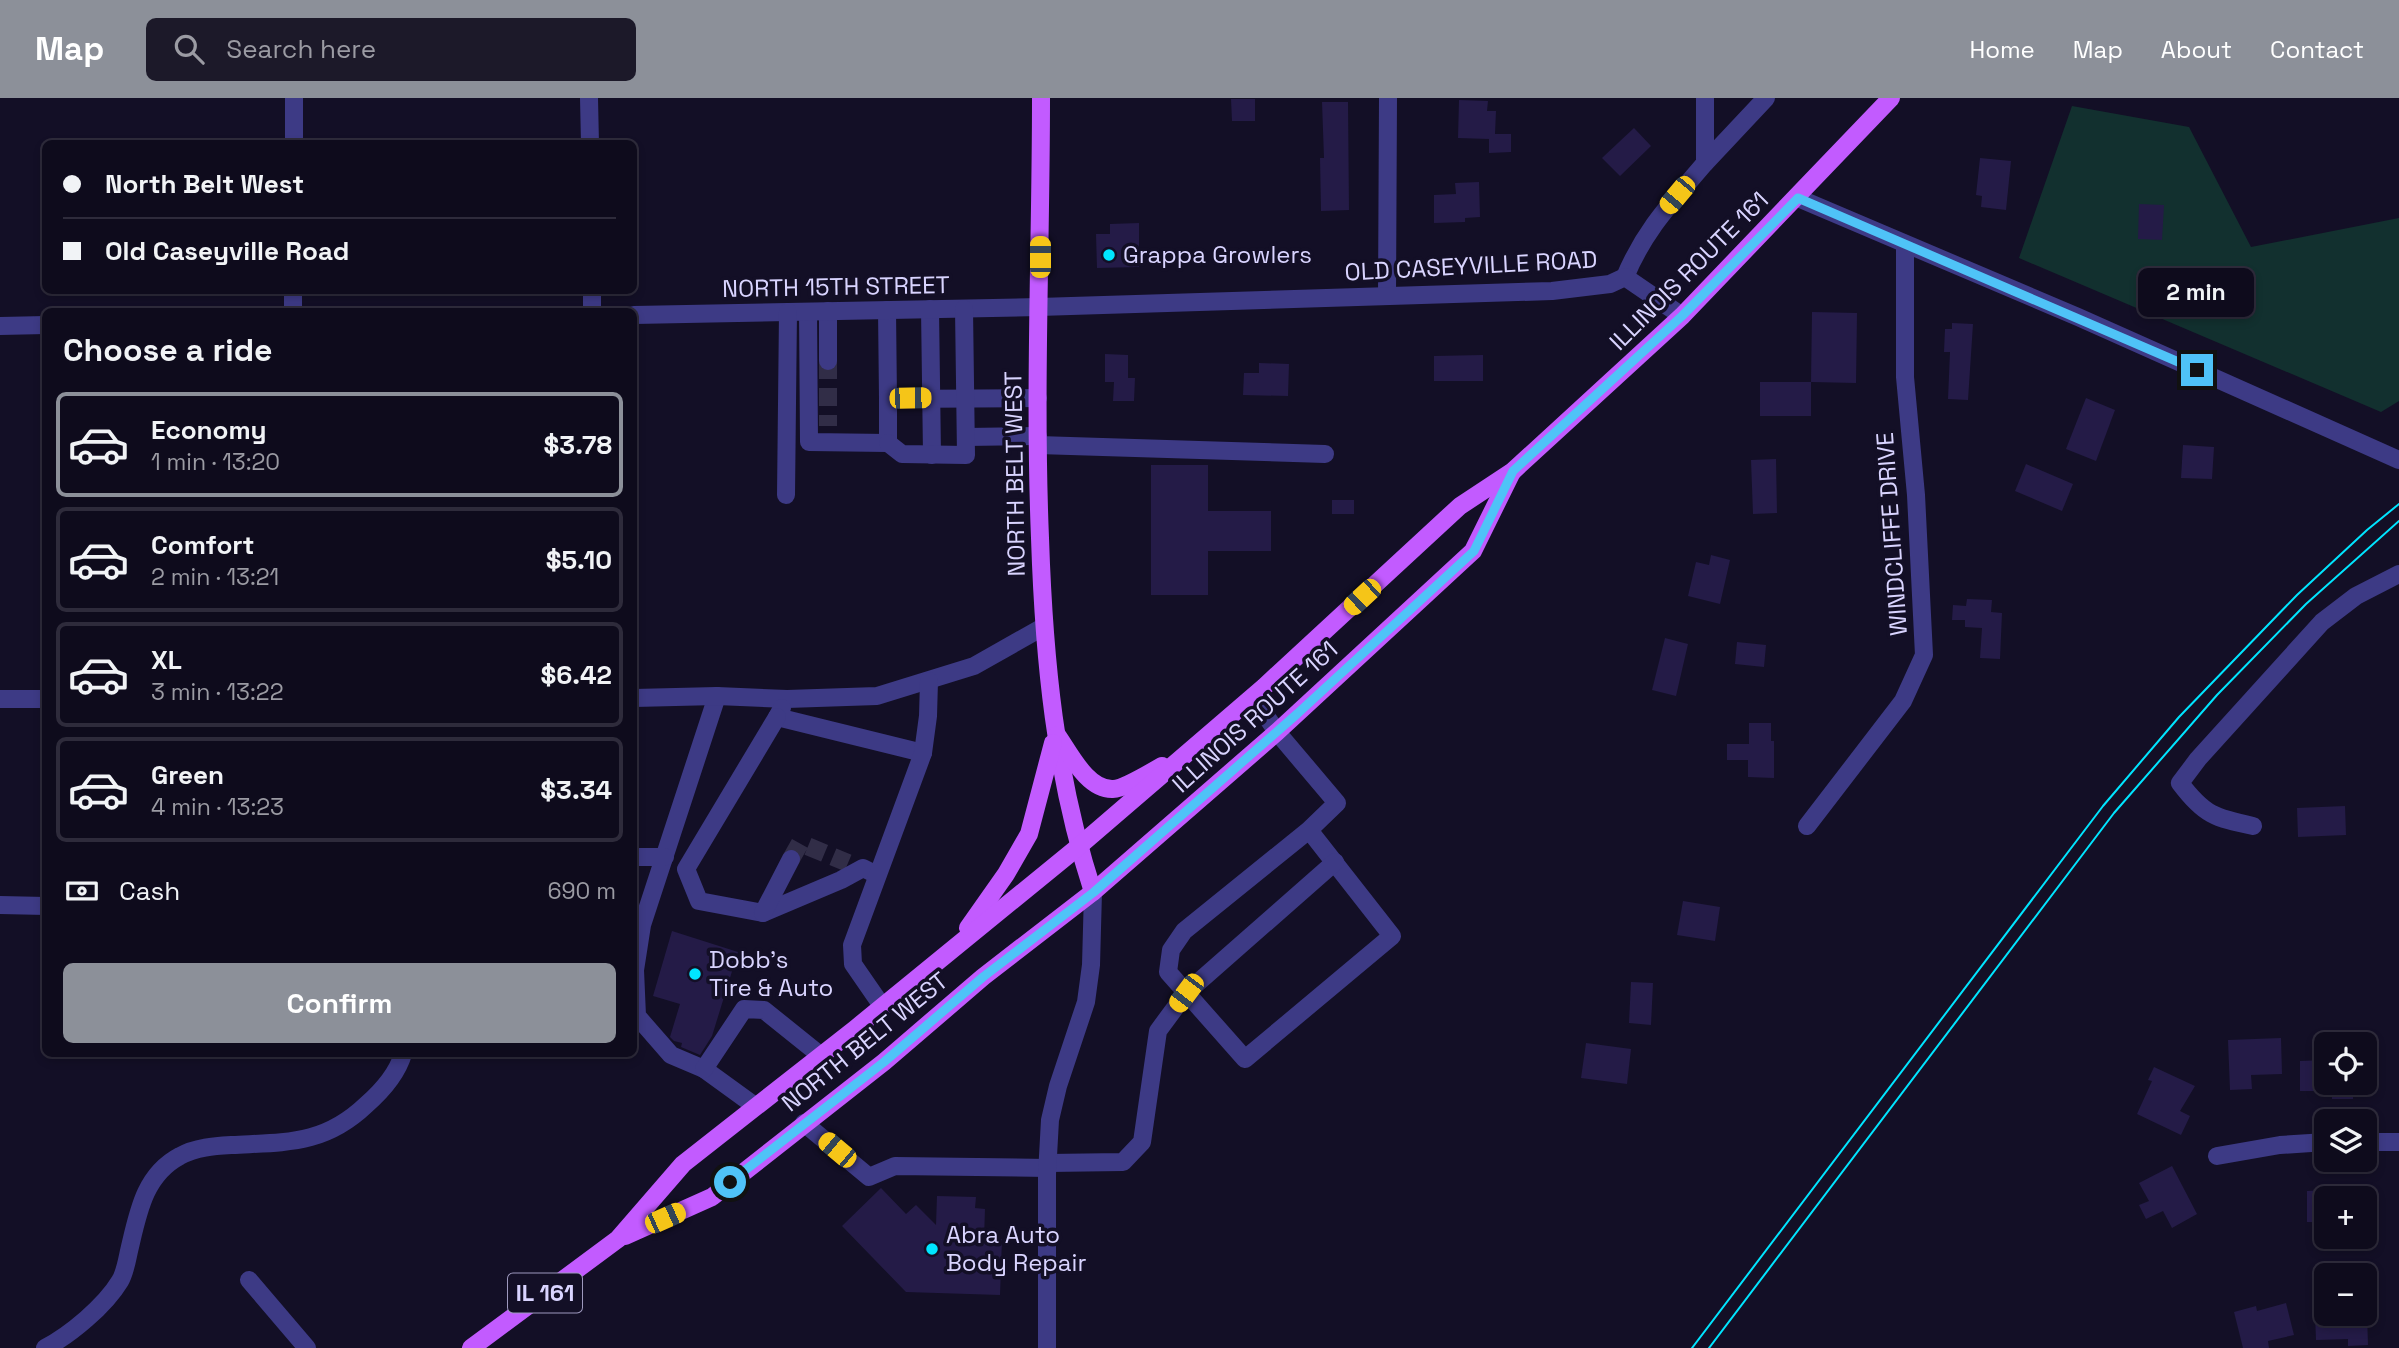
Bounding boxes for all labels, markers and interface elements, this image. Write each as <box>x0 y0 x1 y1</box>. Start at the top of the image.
search box <box>146 18 636 81</box>
text: Map <box>35 28 104 70</box>
icon: search <box>170 30 208 68</box>
text: Search here <box>226 32 376 66</box>
text: Home <box>1969 34 2035 65</box>
text: Map <box>2073 34 2123 65</box>
text: About <box>2161 34 2232 65</box>
text: Contact <box>2270 34 2364 65</box>
text: North Belt West <box>105 167 304 201</box>
car <box>1656 172 1699 218</box>
street label: ILLINOIS ROUTE 161 <box>1603 185 1775 357</box>
text: Old Caseyville Road <box>105 234 349 268</box>
car <box>1030 236 1051 278</box>
place label: Grappa Growlers <box>1123 239 1312 270</box>
street label: OLD CASEYVILLE ROAD <box>1344 243 1598 288</box>
marker: Grappa Growlers <box>1101 247 1117 263</box>
callout: 2 min <box>2139 268 2255 317</box>
street label: NORTH 15TH STREET <box>722 269 950 304</box>
text: 2 min <box>2166 277 2226 307</box>
text: Choose a ride <box>63 330 273 370</box>
route end <box>2181 354 2213 386</box>
street label: NORTH BELT WEST <box>997 371 1032 577</box>
car <box>889 387 932 409</box>
icon: car <box>67 413 130 476</box>
text: Economy <box>151 413 267 447</box>
text: $3.78 <box>544 428 612 462</box>
street label: WINDCLIFFE DRIVE <box>1869 431 1914 637</box>
text: 1 min · 13:20 <box>151 447 280 477</box>
icon: car <box>67 528 130 591</box>
text: Comfort <box>151 528 254 562</box>
text: $5.10 <box>546 543 612 577</box>
text: 2 min · 13:21 <box>151 562 279 592</box>
car <box>1340 575 1385 619</box>
street label: ILLINOIS ROUTE 161 <box>1165 634 1344 799</box>
icon: car <box>67 643 130 706</box>
text: XL <box>151 643 182 677</box>
text: $6.42 <box>540 658 612 692</box>
text: 3 min · 13:22 <box>151 677 284 707</box>
icon: car <box>67 758 130 821</box>
text: Green <box>151 758 224 792</box>
text: $3.34 <box>540 773 612 807</box>
text: 4 min · 13:23 <box>151 792 284 822</box>
icon: cash <box>63 872 101 910</box>
text: Cash <box>119 874 180 908</box>
text: 690 m <box>547 876 616 906</box>
place label: Dobb's Tire & Auto <box>709 944 833 1003</box>
button: Confirm <box>63 963 616 1043</box>
street label: NORTH BELT WEST <box>775 965 954 1118</box>
marker: Dobb's Tire & Auto <box>687 966 703 982</box>
car <box>1165 970 1208 1016</box>
map controls <box>2314 1032 2377 1326</box>
button: locate <box>2314 1032 2377 1095</box>
button: layers <box>2314 1109 2377 1172</box>
car <box>815 1128 860 1172</box>
route start <box>714 1166 746 1198</box>
button: + <box>2314 1186 2377 1249</box>
car <box>642 1200 689 1236</box>
place label: Abra Auto Body Repair <box>946 1219 1087 1278</box>
marker: Abra Auto Body Repair <box>924 1241 940 1257</box>
button: − <box>2314 1263 2377 1326</box>
road number: IL 161 <box>508 1274 582 1312</box>

